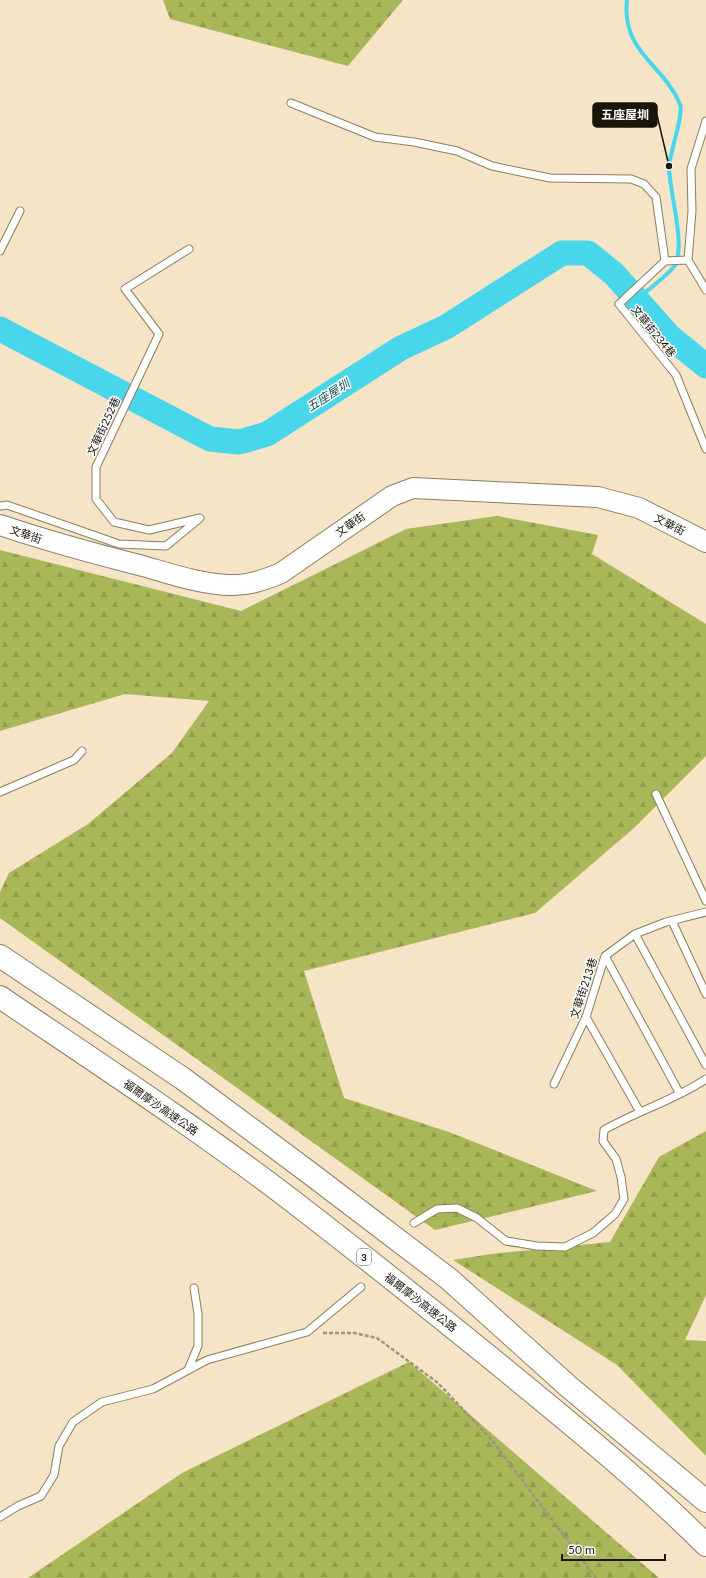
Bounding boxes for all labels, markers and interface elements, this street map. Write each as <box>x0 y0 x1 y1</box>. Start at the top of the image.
callout: 五座屋圳 <box>593 103 657 127</box>
text: 五座屋圳 <box>601 107 649 122</box>
street label: 文華街234巷 <box>629 302 679 360</box>
water label: 五座屋圳 <box>304 375 354 414</box>
street label: 文華街252巷 <box>84 395 122 457</box>
street label: 文華街 <box>333 509 367 539</box>
street label: 文華街 <box>652 511 688 537</box>
street label: 文華街 <box>8 522 44 546</box>
street label: 文華街213巷 <box>567 956 599 1020</box>
street label: 福爾摩沙高速公路 <box>121 1076 201 1138</box>
road number: 3 <box>357 1249 371 1265</box>
street label: 福爾摩沙高速公路 <box>382 1270 460 1334</box>
scale bar <box>562 1536 665 1562</box>
text: 50 m <box>568 1542 595 1557</box>

